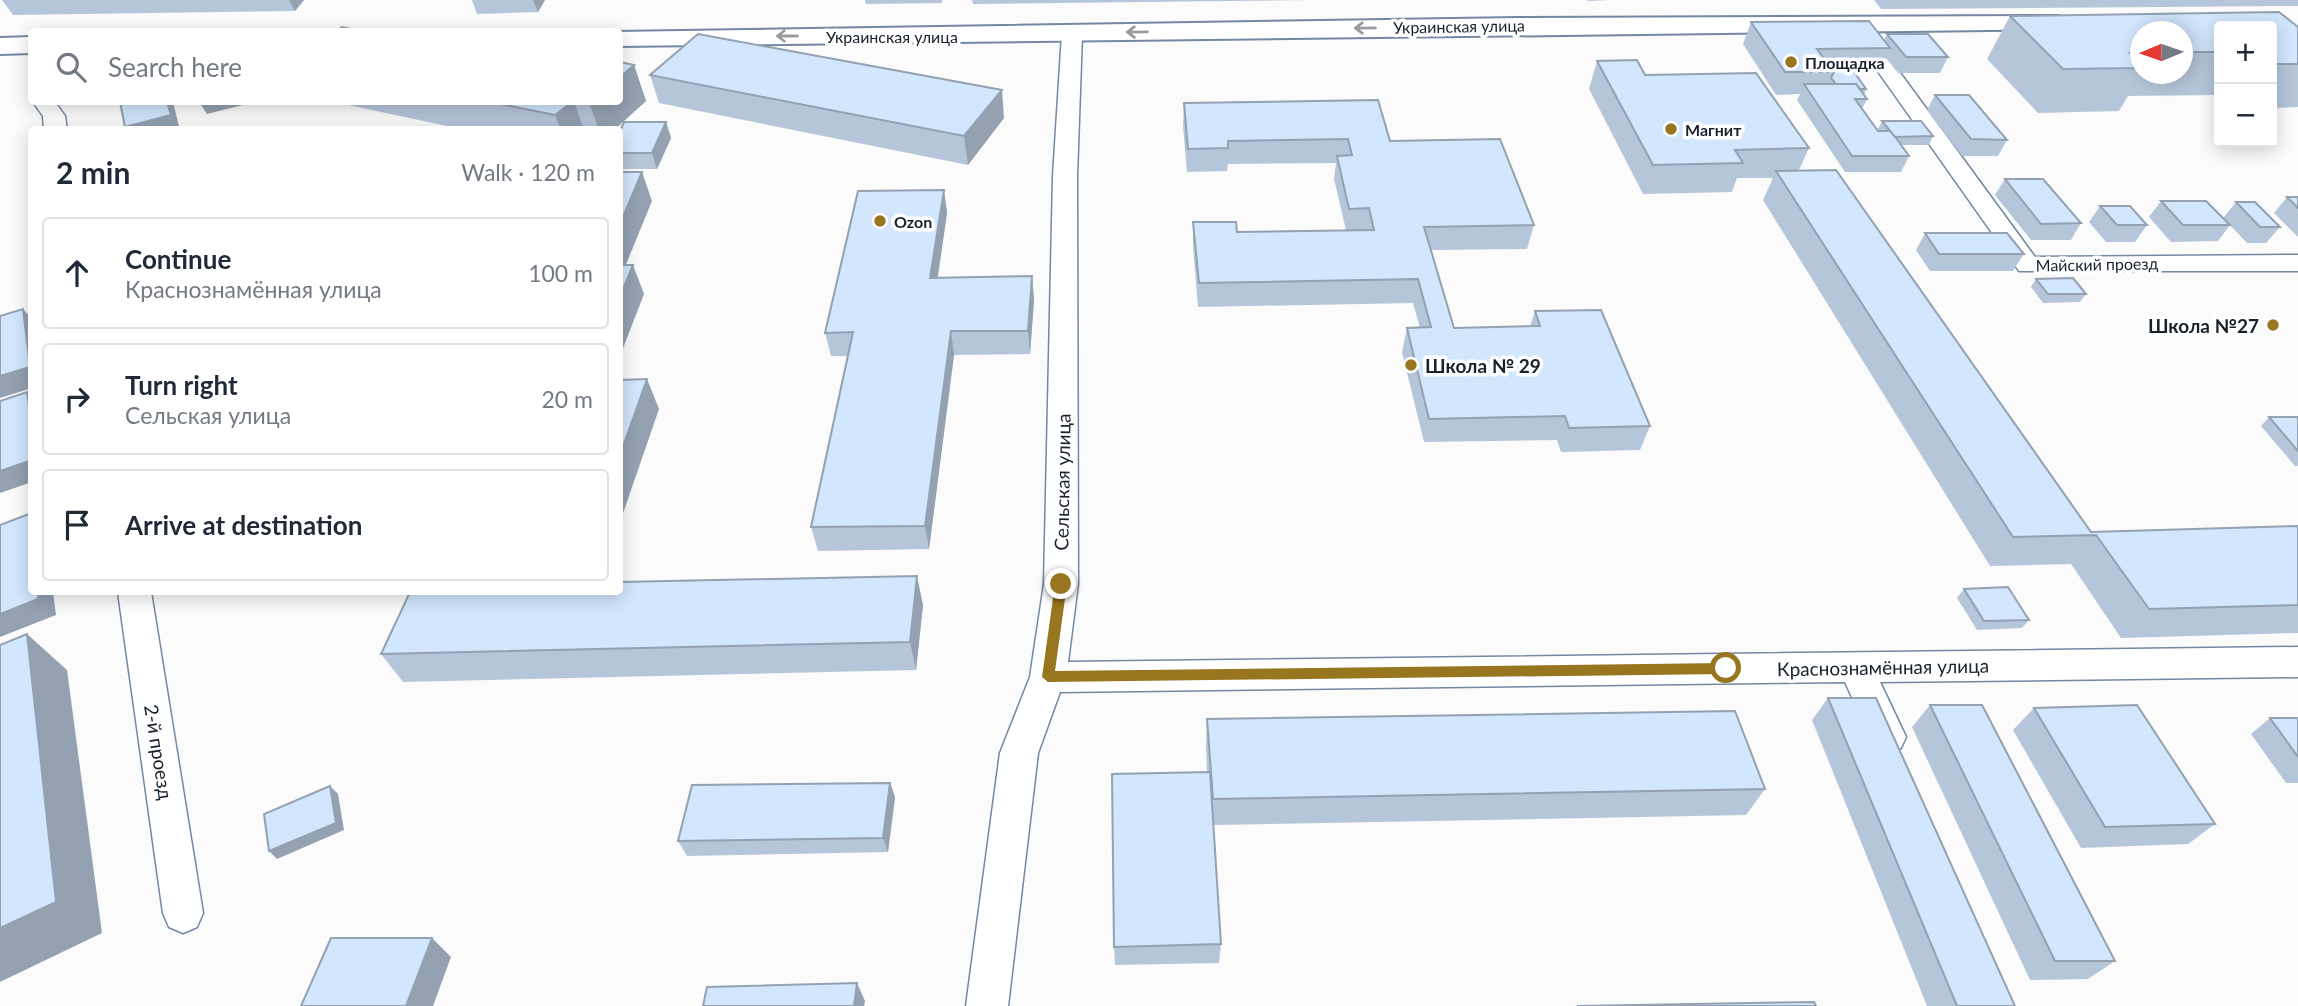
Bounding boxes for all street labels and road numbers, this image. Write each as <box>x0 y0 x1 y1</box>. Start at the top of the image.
street label: Украинская улица <box>1393 15 1525 37</box>
street label: Украинская улица <box>826 27 958 46</box>
street label: Майский проезд <box>2035 253 2159 275</box>
street label: Сельская улица <box>1049 413 1075 551</box>
street label: Краснознамённая улица <box>1777 654 1989 680</box>
street label: 2-й проезд <box>140 703 178 802</box>

